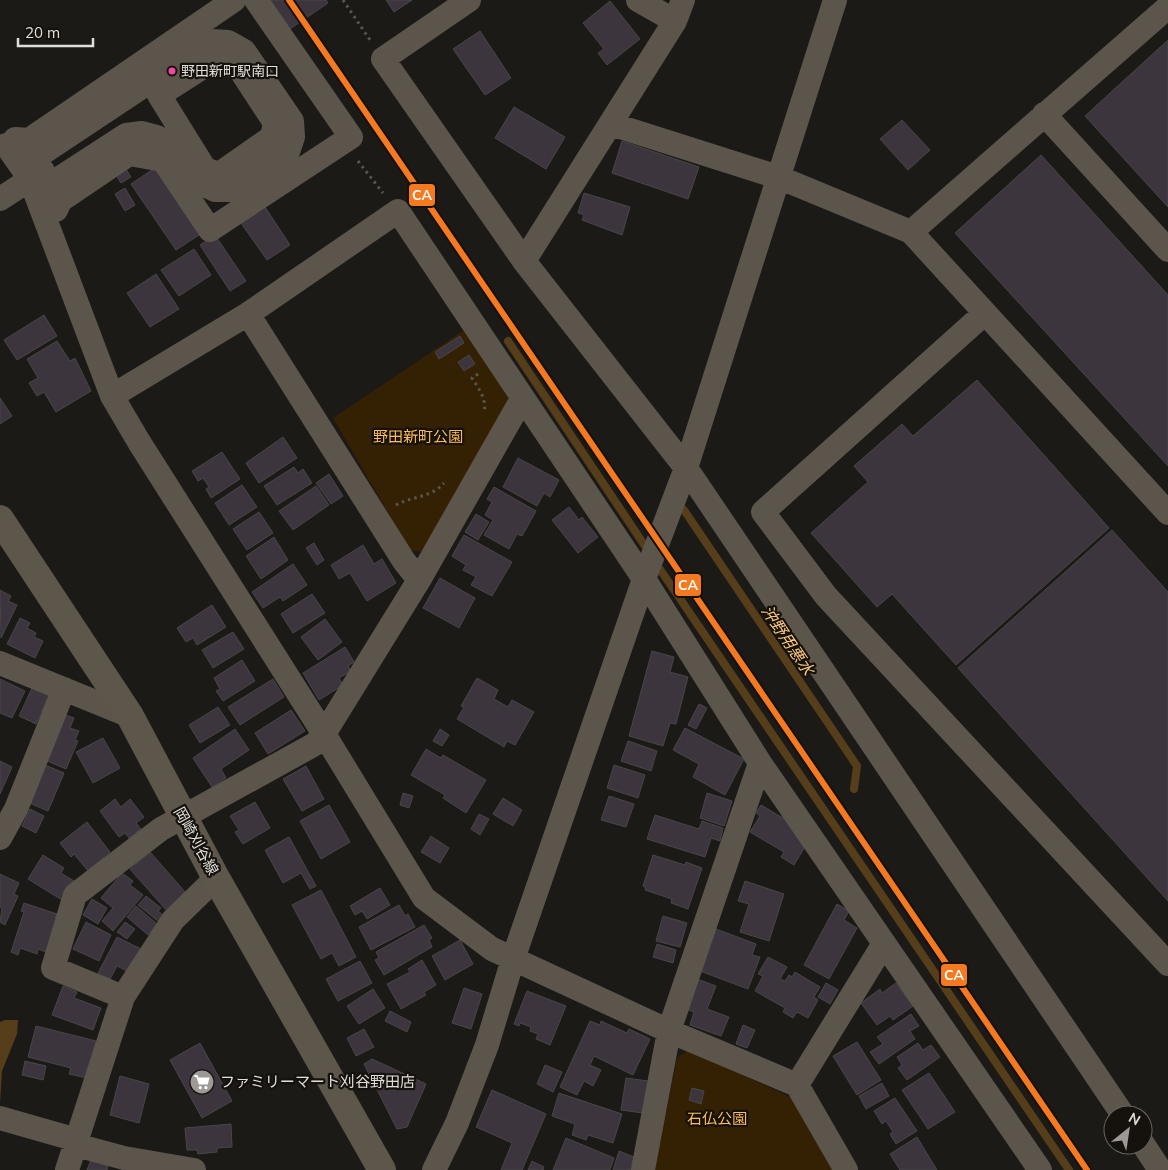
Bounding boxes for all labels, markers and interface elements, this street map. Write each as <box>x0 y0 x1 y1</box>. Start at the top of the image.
scale bar <box>18 15 92 47</box>
text: 20 m <box>25 23 60 42</box>
place label: 野田新町駅南口 <box>181 62 279 80</box>
marker: 野田新町駅南口 <box>167 66 177 76</box>
line badge: CA <box>408 183 436 207</box>
text: CA <box>412 186 432 204</box>
park label: 野田新町公園 <box>373 427 463 446</box>
line badge: CA <box>674 573 702 597</box>
text: CA <box>678 576 698 594</box>
water label: 沖野用悪水 <box>757 601 820 680</box>
street label: 岡崎刈谷線 <box>170 803 223 878</box>
line badge: CA <box>940 963 968 987</box>
text: CA <box>944 966 964 984</box>
supermarket icon: ファミリーマート刈谷野田店 <box>189 1069 215 1095</box>
place label: ファミリーマート刈谷野田店 <box>220 1072 415 1091</box>
north arrow <box>1103 1105 1153 1155</box>
text: N <box>1125 1108 1144 1129</box>
park label: 石仏公園 <box>687 1109 747 1128</box>

